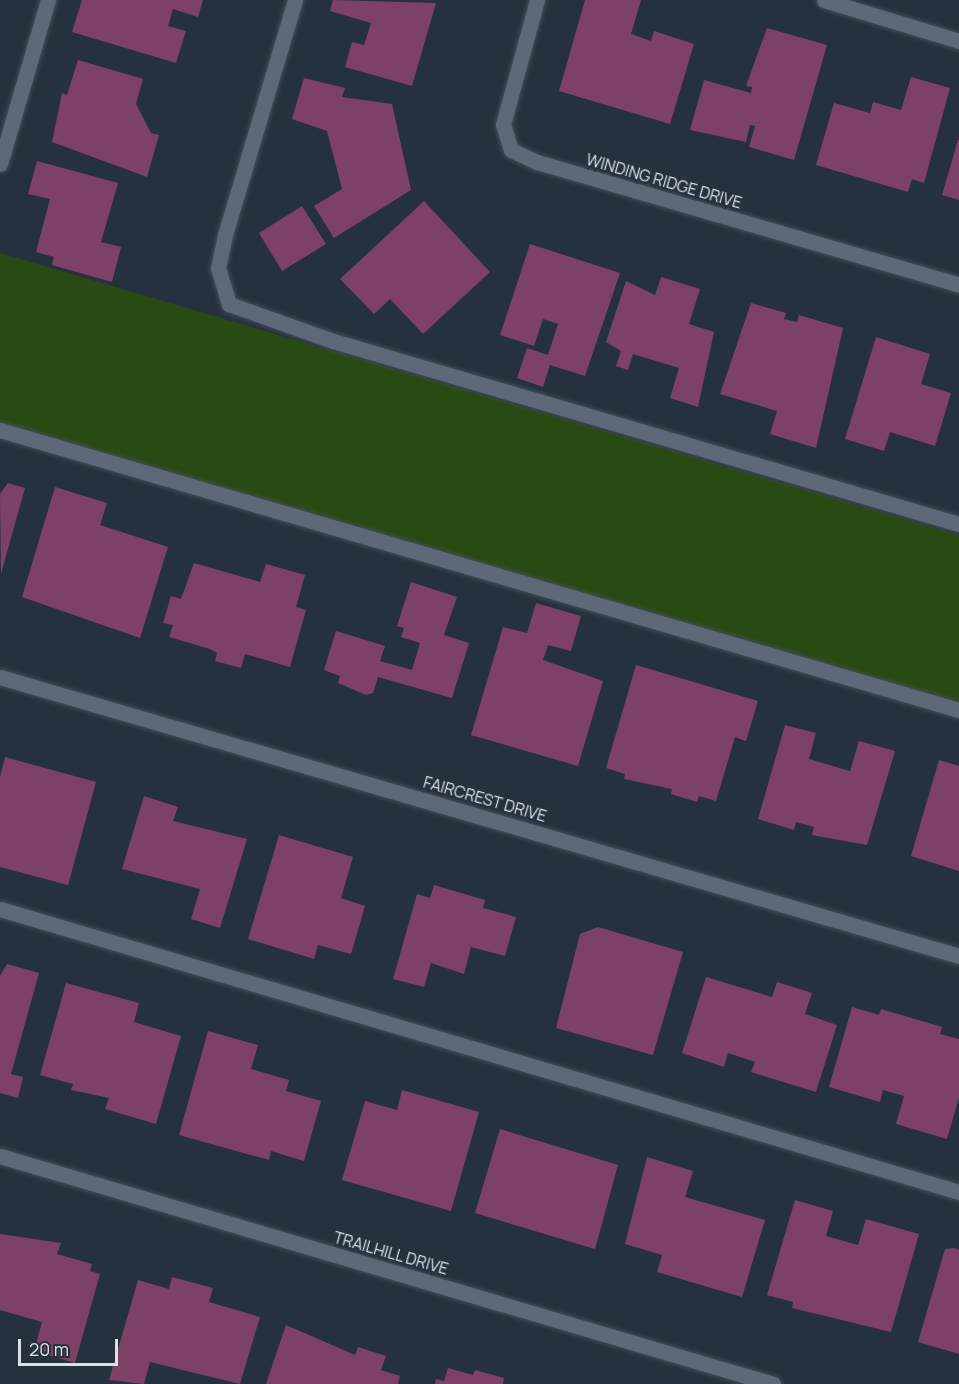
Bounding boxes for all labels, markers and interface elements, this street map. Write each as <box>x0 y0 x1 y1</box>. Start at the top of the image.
street label: WINDING RIDGE DRIVE <box>584 150 744 212</box>
street label: FAIRCREST DRIVE <box>421 772 549 826</box>
street label: TRAILHILL DRIVE <box>331 1227 451 1279</box>
scale bar <box>21 1327 122 1365</box>
text: 20 m <box>29 1337 69 1361</box>

